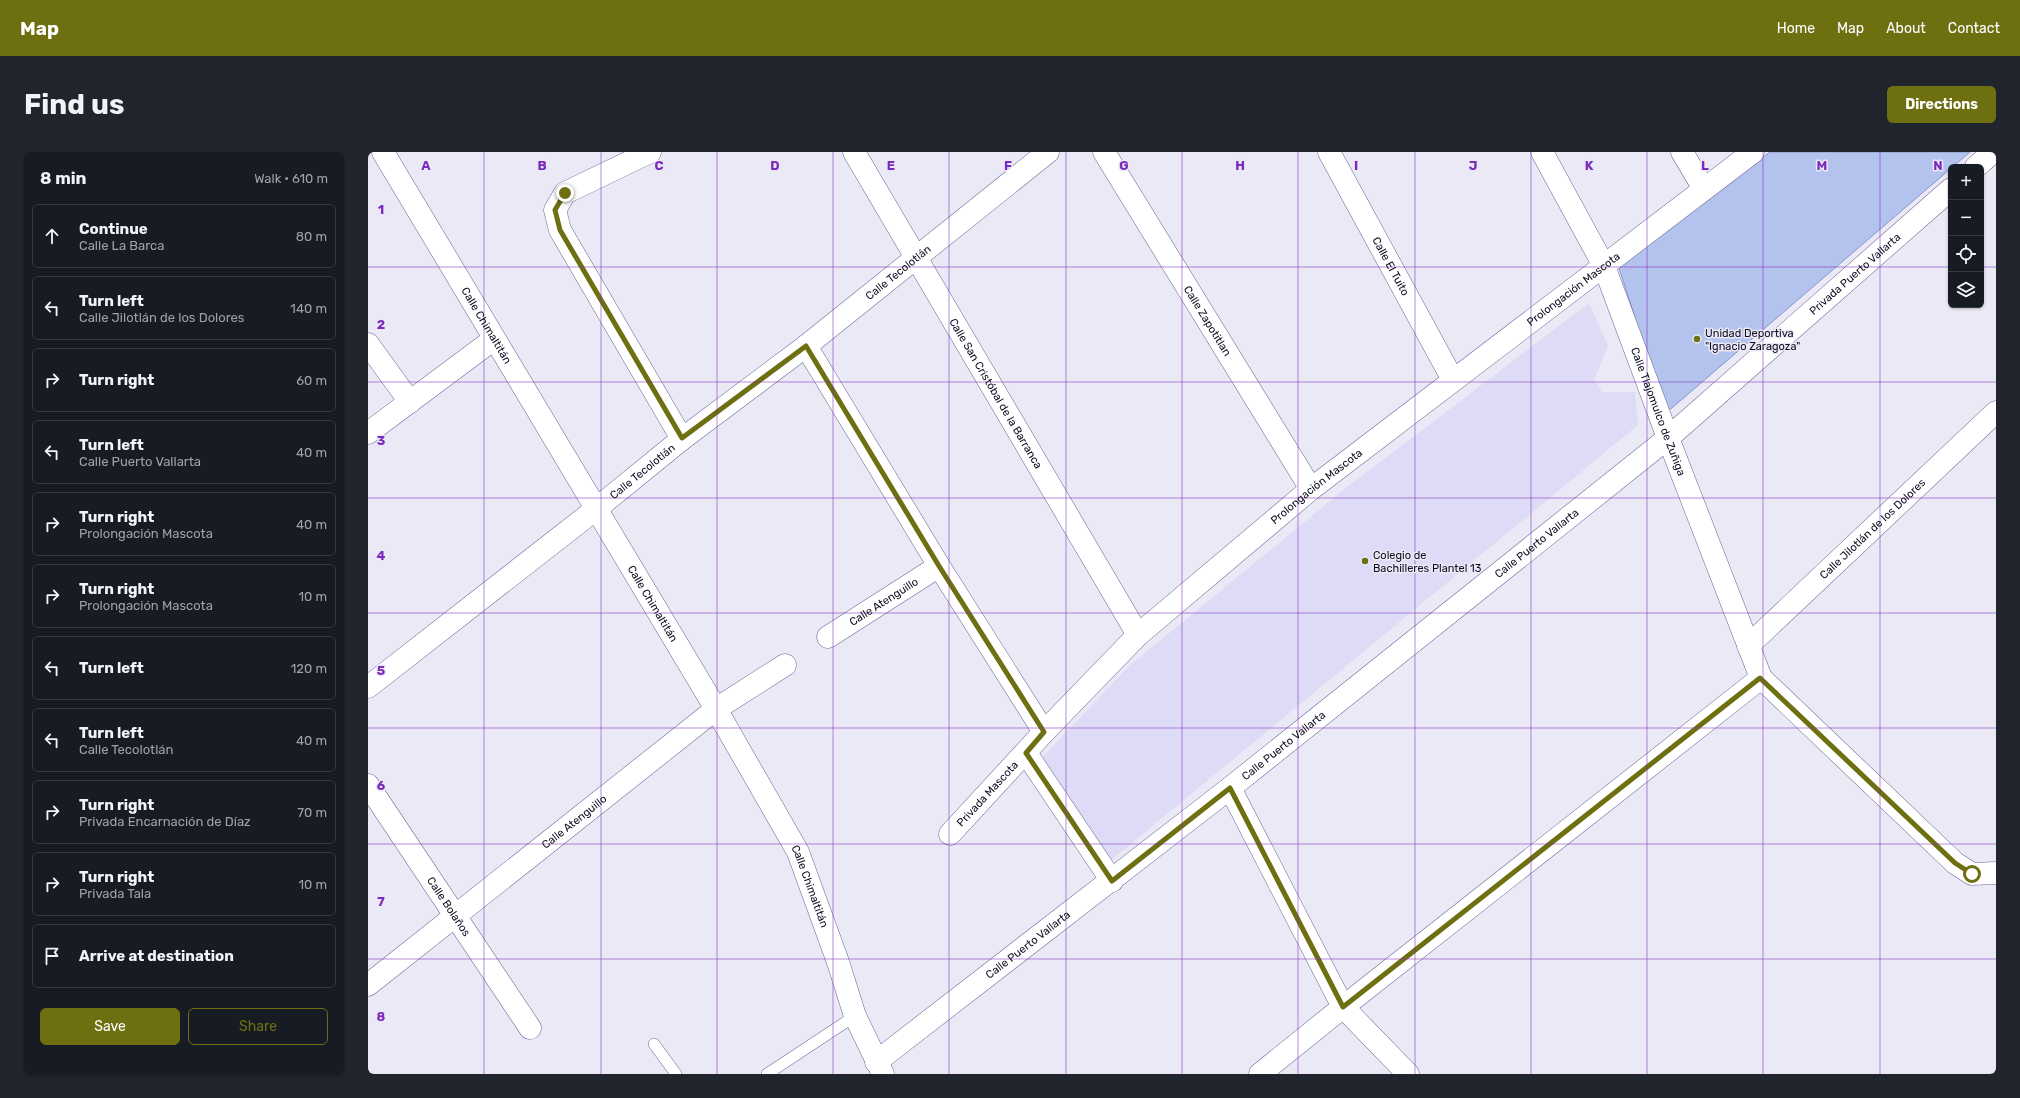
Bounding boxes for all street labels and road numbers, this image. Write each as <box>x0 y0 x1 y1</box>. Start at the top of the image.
street label: Privada Puerto Vallarta <box>1807 231 1903 318</box>
street label: Calle El Tuito <box>1369 235 1412 298</box>
street label: Calle Tecolotlán <box>863 243 934 303</box>
street label: Prolongación Mascota <box>1525 250 1623 329</box>
street label: Calle Zapotitlan <box>1181 284 1234 358</box>
street label: Calle Chimaltitán <box>458 285 514 366</box>
street label: Calle San Cristóbal de la Barranca <box>946 316 1045 471</box>
street label: Calle Tlajomulco de Zuñiga <box>1628 346 1688 478</box>
street label: Calle Tecolotlán <box>608 441 678 502</box>
street label: Prolongación Mascota <box>1268 446 1365 527</box>
street label: Calle Jilotlán de los Dolores <box>1817 476 1928 582</box>
street label: Calle Puerto Vallarta <box>1492 506 1581 581</box>
street label: Calle Chimaltitán <box>625 563 680 644</box>
street label: Calle Atenguillo <box>847 575 921 629</box>
street label: Calle Puerto Vallarta <box>1239 708 1328 783</box>
street label: Privada Mascota <box>954 758 1021 829</box>
street label: Calle Atenguillo <box>539 792 609 852</box>
street label: Calle Chimaltitán <box>788 843 831 929</box>
street label: Calle Bolaños <box>424 875 473 939</box>
street label: Calle Puerto Vallarta <box>983 908 1073 982</box>

